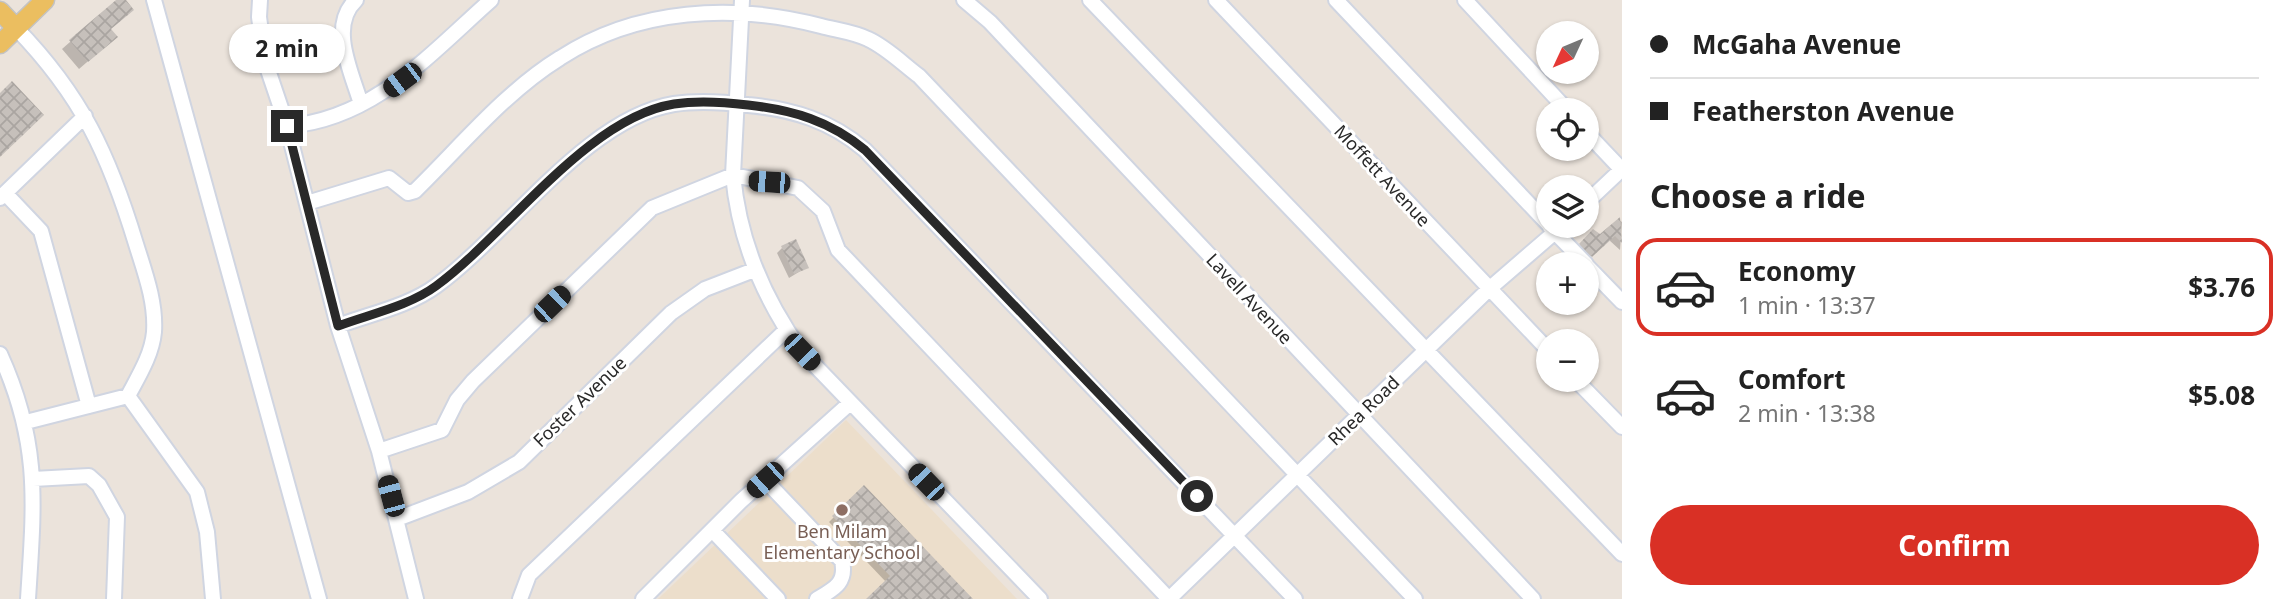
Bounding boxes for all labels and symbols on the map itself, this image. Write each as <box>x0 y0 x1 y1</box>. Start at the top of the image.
north arrow <box>1536 21 1600 84</box>
callout: 2 min <box>229 24 345 74</box>
car <box>379 59 426 101</box>
route end <box>271 110 303 142</box>
street label: Moffett Avenue <box>1329 119 1436 231</box>
car <box>748 170 791 194</box>
street label: Lavell Avenue <box>1201 248 1298 349</box>
car <box>530 282 575 326</box>
car <box>780 330 825 374</box>
street label: Foster Avenue <box>528 351 631 452</box>
street label: Rhea Road <box>1322 370 1404 450</box>
car <box>743 458 788 502</box>
car <box>904 460 949 504</box>
car <box>376 473 407 519</box>
route start <box>1181 480 1213 512</box>
marker: Ben Milam Elementary School <box>834 502 850 518</box>
place label: Ben Milam Elementary School <box>764 519 920 564</box>

